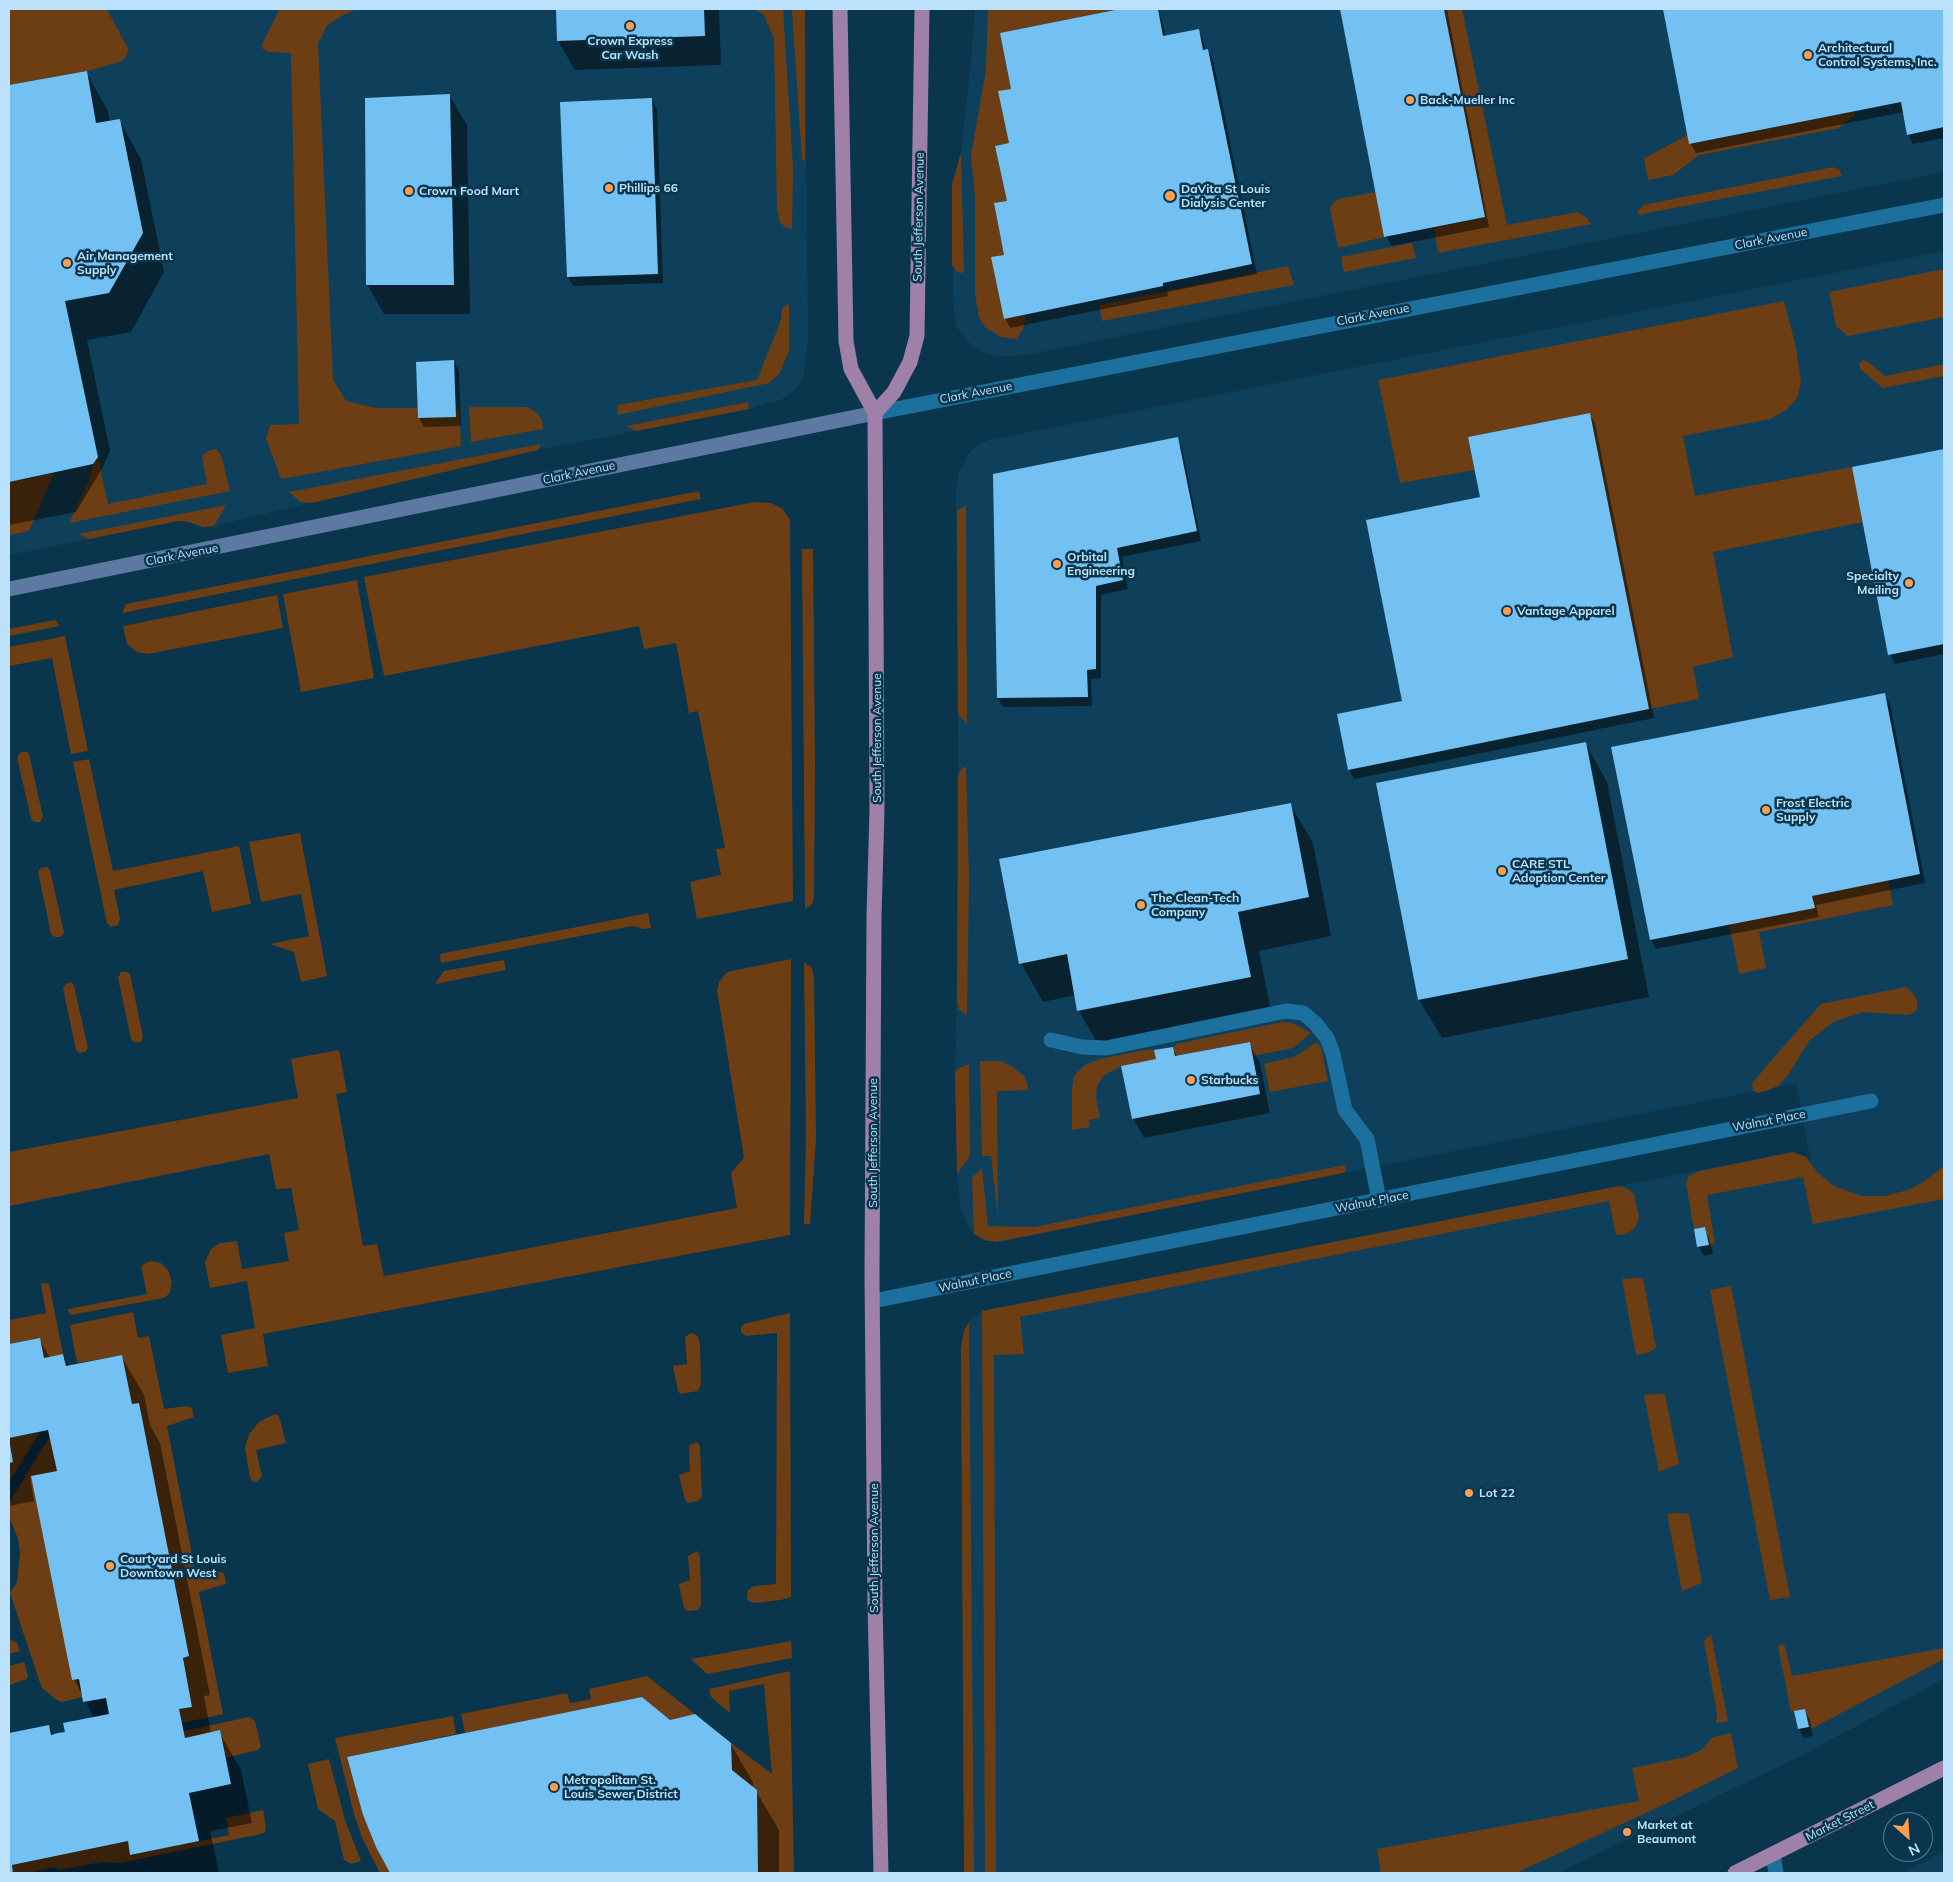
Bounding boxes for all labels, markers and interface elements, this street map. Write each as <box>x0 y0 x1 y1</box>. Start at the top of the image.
marker: Crown Express Car Wash <box>624 20 636 32</box>
place label: Crown Express Car Wash <box>587 34 673 62</box>
place label: Architectural Control Systems, Inc. <box>1818 41 1937 69</box>
marker: Architectural Control Systems, Inc. <box>1802 49 1814 61</box>
place label: Back-Mueller Inc <box>1420 93 1515 107</box>
marker: Back-Mueller Inc <box>1404 94 1416 106</box>
street label: South Jefferson Avenue <box>911 152 927 282</box>
place label: Phillips 66 <box>619 181 678 195</box>
marker: Phillips 66 <box>603 182 615 194</box>
place label: DaVita St Louis Dialysis Center <box>1181 182 1270 210</box>
place label: Crown Food Mart <box>419 184 519 198</box>
marker: Crown Food Mart <box>403 185 415 197</box>
marker: DaVita St Louis Dialysis Center <box>1163 189 1177 203</box>
street label: Clark Avenue <box>1733 225 1809 253</box>
place label: Air Management Supply <box>77 249 173 277</box>
marker: Air Management Supply <box>61 257 73 269</box>
street label: Clark Avenue <box>1335 301 1411 329</box>
street label: Clark Avenue <box>938 379 1014 407</box>
street label: Clark Avenue <box>541 458 617 488</box>
street label: Clark Avenue <box>144 541 220 569</box>
place label: Orbital Engineering <box>1067 550 1135 578</box>
marker: Orbital Engineering <box>1051 558 1063 570</box>
place label: Specialty Mailing <box>1846 569 1899 597</box>
marker: Specialty Mailing <box>1903 577 1915 589</box>
place label: Vantage Apparel <box>1517 604 1615 618</box>
marker: Vantage Apparel <box>1501 605 1513 617</box>
street label: South Jefferson Avenue <box>870 673 884 803</box>
place label: Frost Electric Supply <box>1776 796 1850 824</box>
marker: Frost Electric Supply <box>1760 804 1772 816</box>
place label: CARE STL Adoption Center <box>1512 857 1606 885</box>
marker: CARE STL Adoption Center <box>1496 865 1508 877</box>
place label: The Clean-Tech Company <box>1151 891 1239 919</box>
marker: The Clean-Tech Company <box>1135 899 1147 911</box>
place label: Starbucks <box>1201 1073 1259 1087</box>
marker: Starbucks <box>1185 1074 1197 1086</box>
street label: South Jefferson Avenue <box>866 1078 880 1208</box>
street label: Walnut Place <box>1731 1107 1807 1135</box>
street label: Walnut Place <box>1334 1188 1410 1216</box>
street label: Walnut Place <box>937 1266 1013 1296</box>
street label: South Jefferson Avenue <box>867 1483 881 1613</box>
place label: Lot 22 <box>1479 1486 1515 1500</box>
marker: Lot 22 <box>1463 1487 1475 1499</box>
place label: Courtyard St Louis Downtown West <box>120 1552 227 1580</box>
marker: Courtyard St Louis Downtown West <box>104 1560 116 1572</box>
place label: Metropolitan St. Louis Sewer District <box>564 1773 678 1801</box>
marker: Metropolitan St. Louis Sewer District <box>548 1781 560 1793</box>
street label: Market Street <box>1803 1798 1877 1844</box>
north arrow <box>1883 1812 1933 1862</box>
place label: Market at Beaumont <box>1637 1818 1696 1846</box>
marker: Market at Beaumont <box>1621 1826 1633 1838</box>
text: N <box>1905 1839 1923 1860</box>

